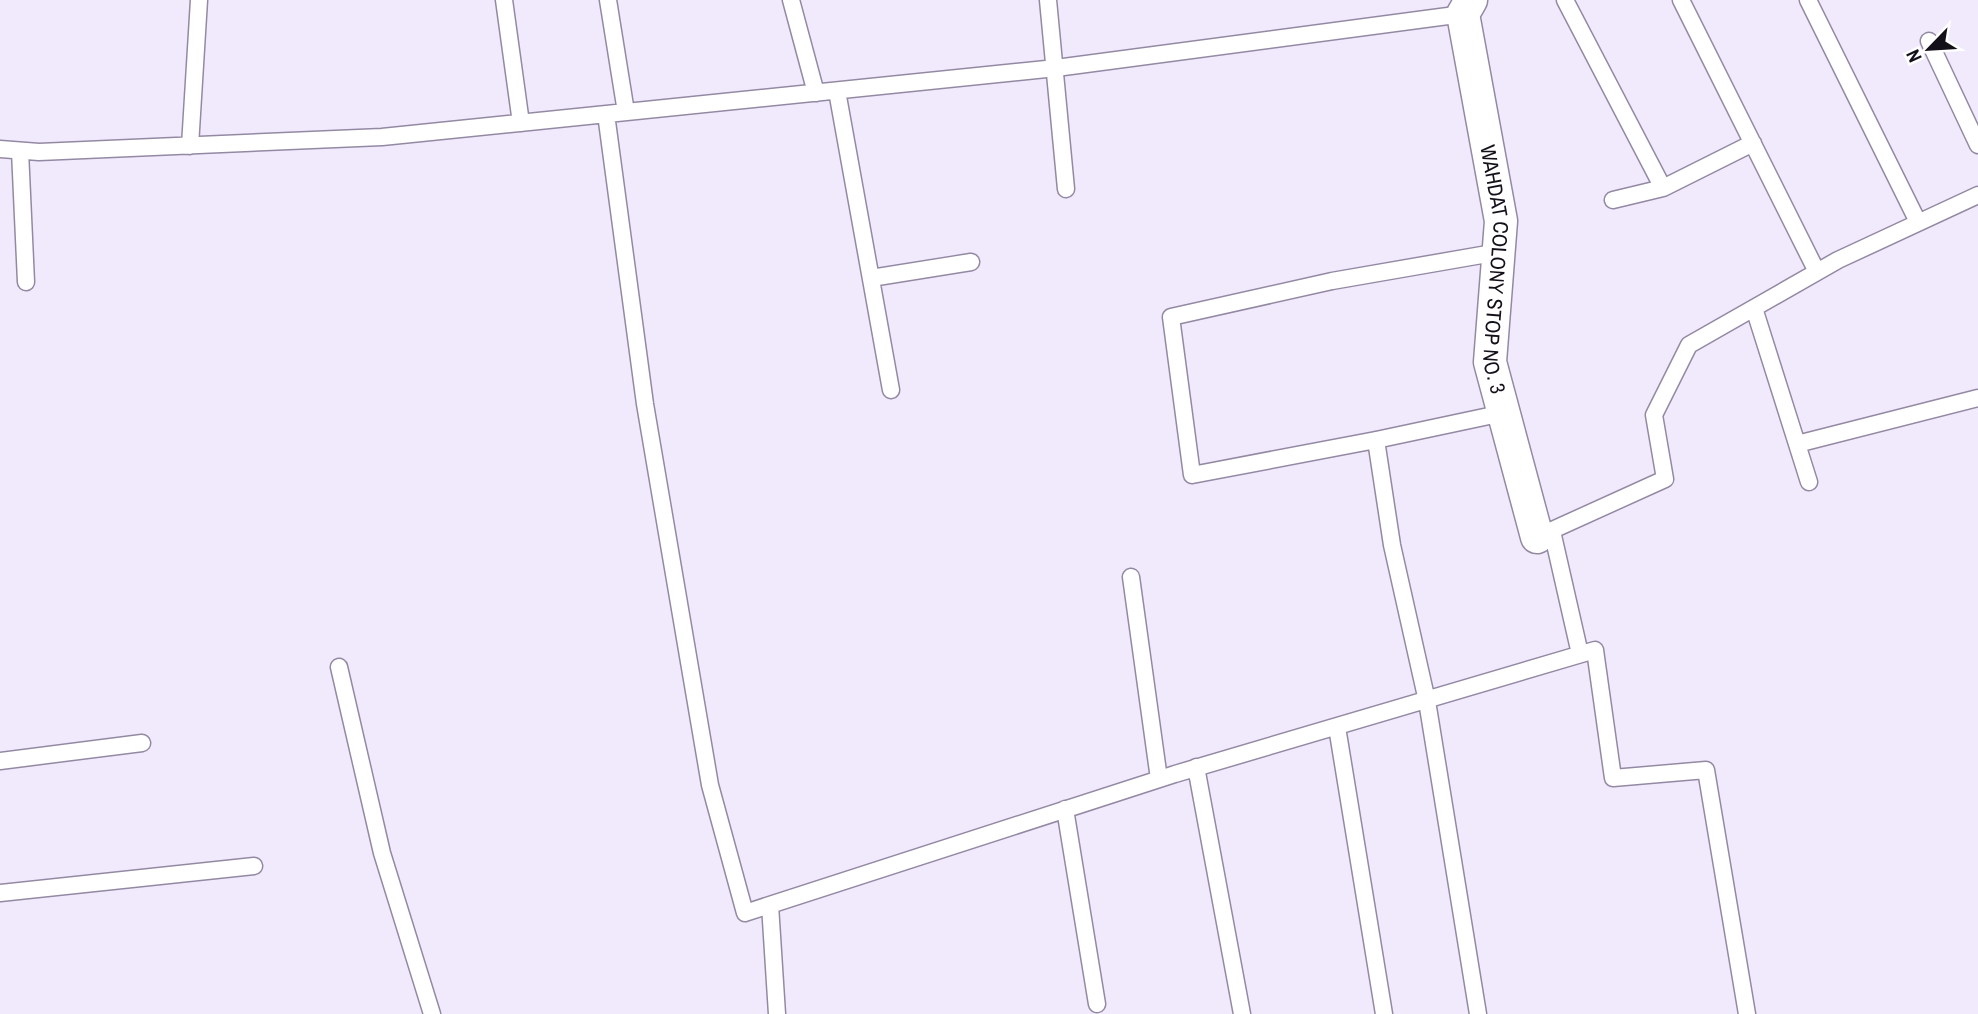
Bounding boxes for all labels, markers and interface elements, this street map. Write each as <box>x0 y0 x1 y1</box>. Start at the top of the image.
north arrow <box>1894 14 1964 84</box>
text: N <box>1899 46 1928 67</box>
street label: WAHDAT COLONY STOP NO. 3 <box>1473 143 1516 397</box>

